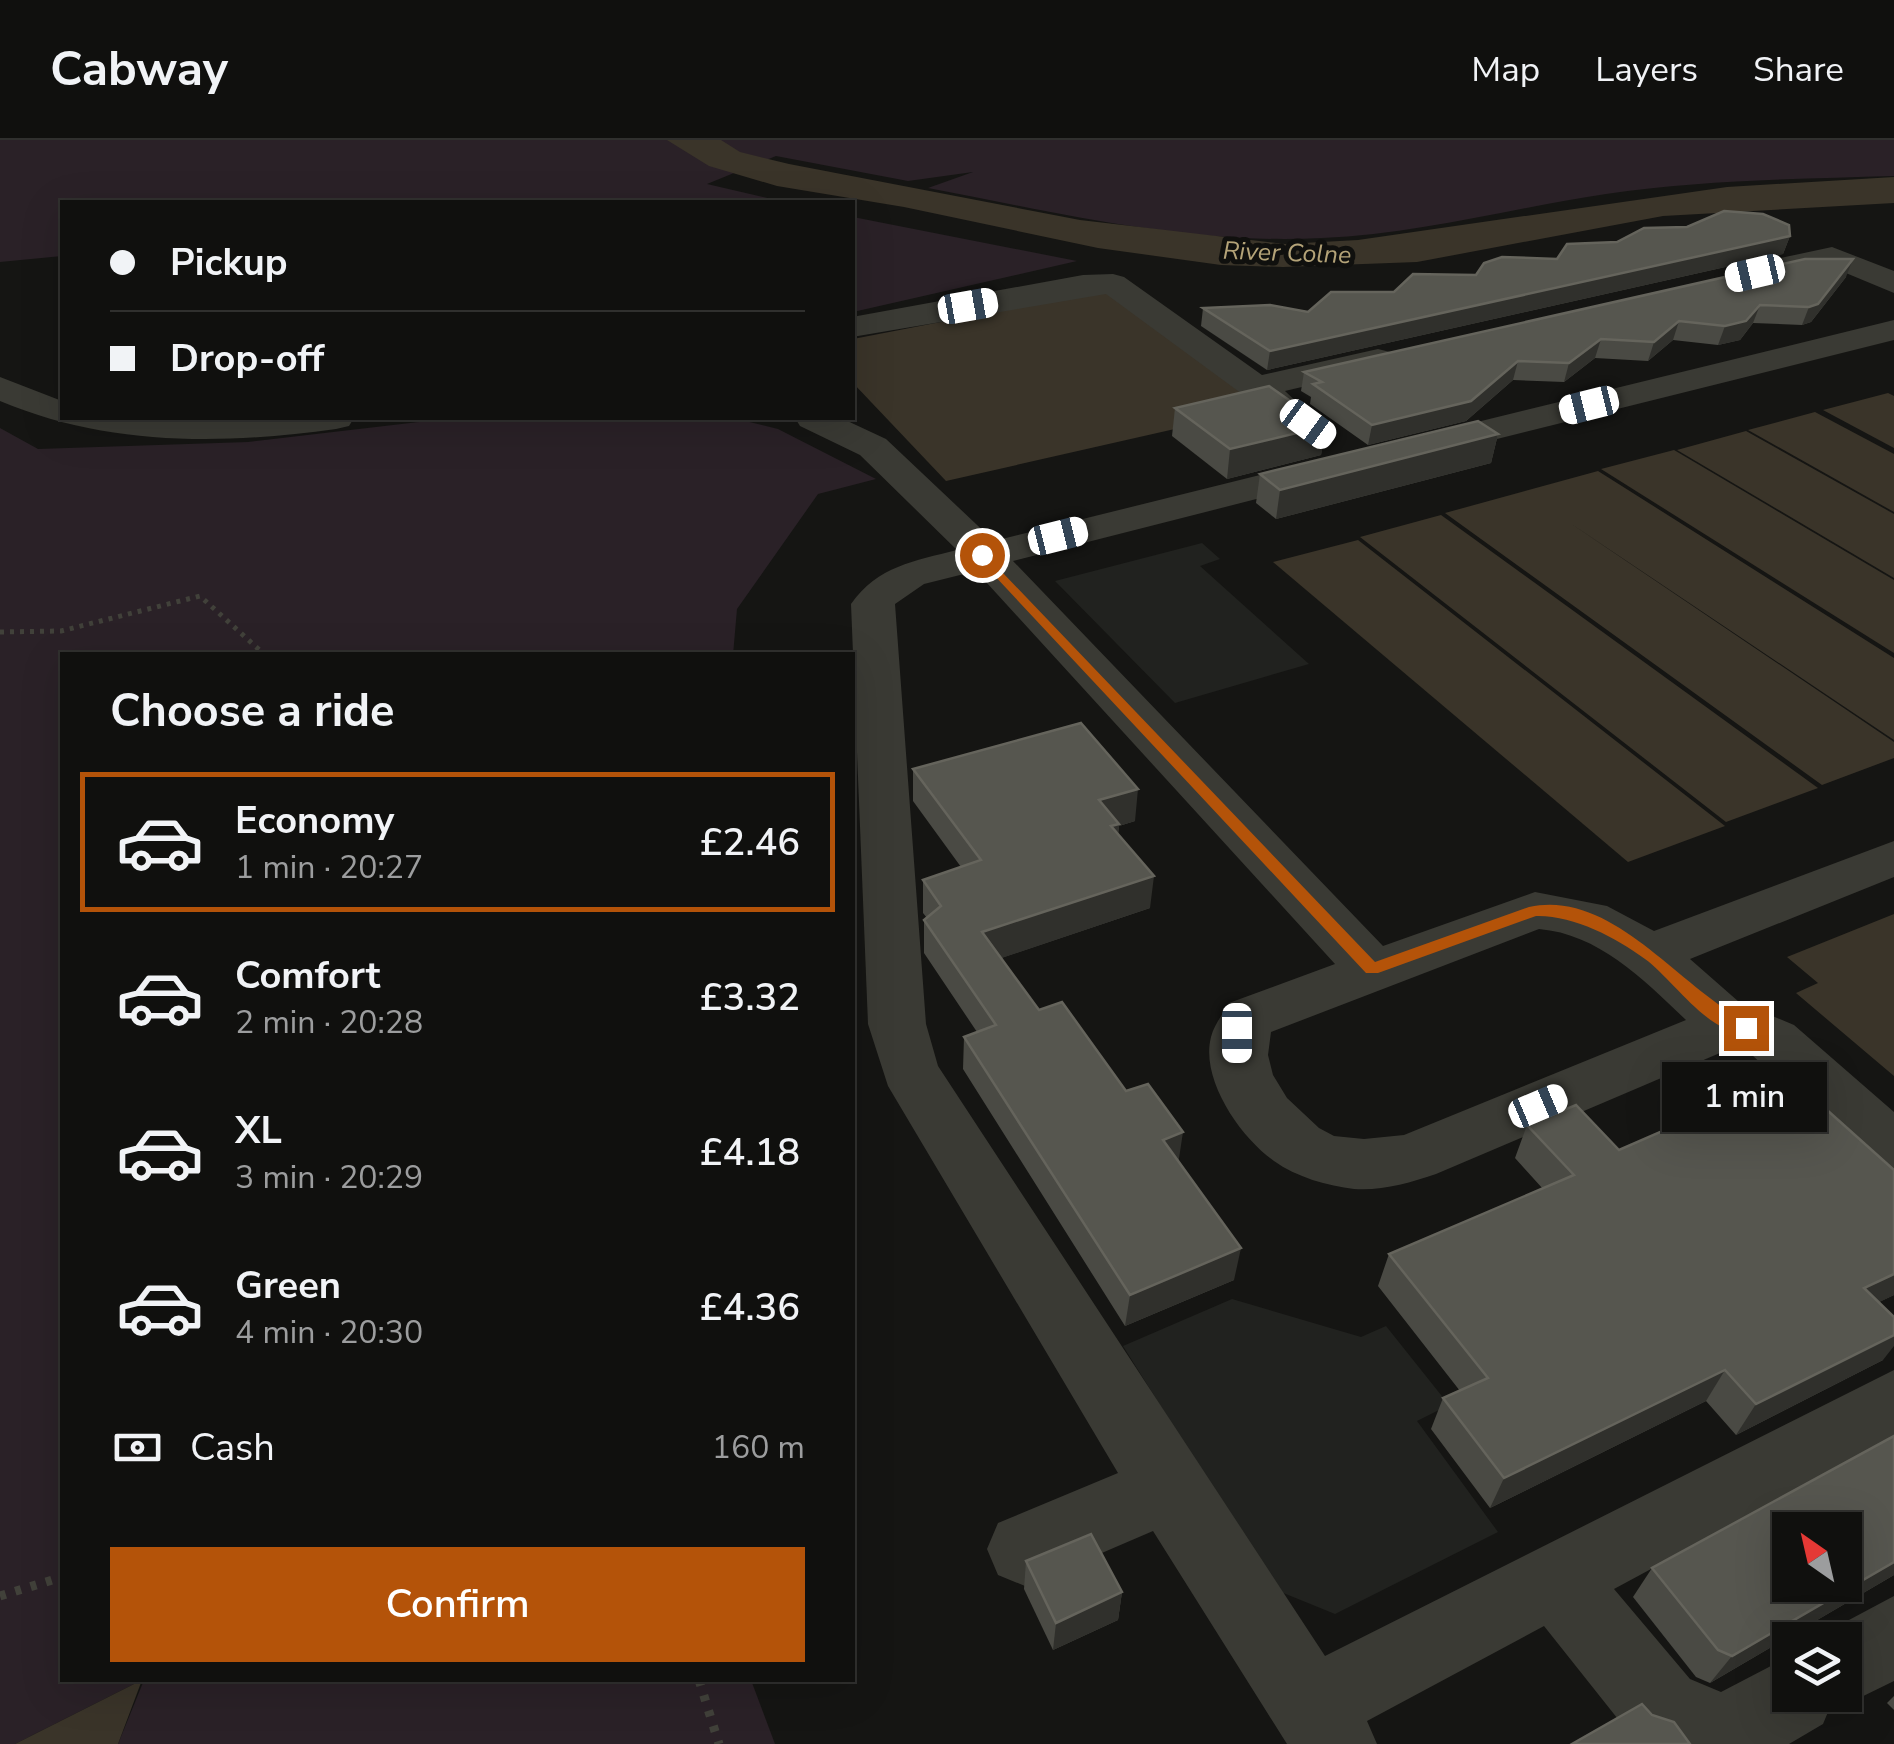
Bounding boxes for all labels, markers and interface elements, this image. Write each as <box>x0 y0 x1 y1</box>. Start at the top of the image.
text: Cabway <box>50 36 228 102</box>
text: Map <box>1471 46 1540 93</box>
text: Layers <box>1595 46 1698 93</box>
text: Share <box>1753 46 1844 93</box>
water label: River Colne <box>1222 234 1352 272</box>
text: Pickup <box>170 237 288 288</box>
car <box>1722 252 1788 294</box>
car <box>936 286 1000 326</box>
text: Drop-off <box>170 333 324 384</box>
car <box>1556 383 1622 427</box>
car <box>1275 394 1341 454</box>
car <box>1025 514 1091 558</box>
route start <box>960 533 1005 578</box>
text: Choose a ride <box>110 681 395 742</box>
text: Economy <box>235 795 394 846</box>
icon: car <box>115 797 205 887</box>
text: £2.46 <box>700 817 800 868</box>
text: 1 min · 20:27 <box>235 846 423 889</box>
text: Comfort <box>235 950 380 1001</box>
icon: car <box>115 952 205 1042</box>
text: £3.32 <box>700 972 800 1023</box>
text: 2 min · 20:28 <box>235 1001 423 1044</box>
car <box>1222 1003 1252 1063</box>
route end <box>1724 1006 1769 1051</box>
callout: 1 min <box>1664 1063 1828 1133</box>
text: 1 min <box>1704 1075 1785 1118</box>
car <box>1505 1080 1571 1132</box>
text: XL <box>235 1105 282 1156</box>
icon: car <box>115 1107 205 1197</box>
text: £4.18 <box>700 1127 800 1178</box>
text: 3 min · 20:29 <box>235 1156 423 1199</box>
text: Green <box>235 1260 341 1311</box>
icon: car <box>115 1262 205 1352</box>
text: £4.36 <box>700 1282 800 1333</box>
text: 4 min · 20:30 <box>235 1311 423 1354</box>
icon: cash <box>110 1420 165 1475</box>
text: Cash <box>190 1422 275 1473</box>
text: 160 m <box>712 1426 805 1469</box>
north arrow <box>1772 1512 1862 1602</box>
map controls <box>1772 1512 1862 1712</box>
button: Confirm <box>110 1547 805 1662</box>
button: layers <box>1772 1622 1862 1712</box>

